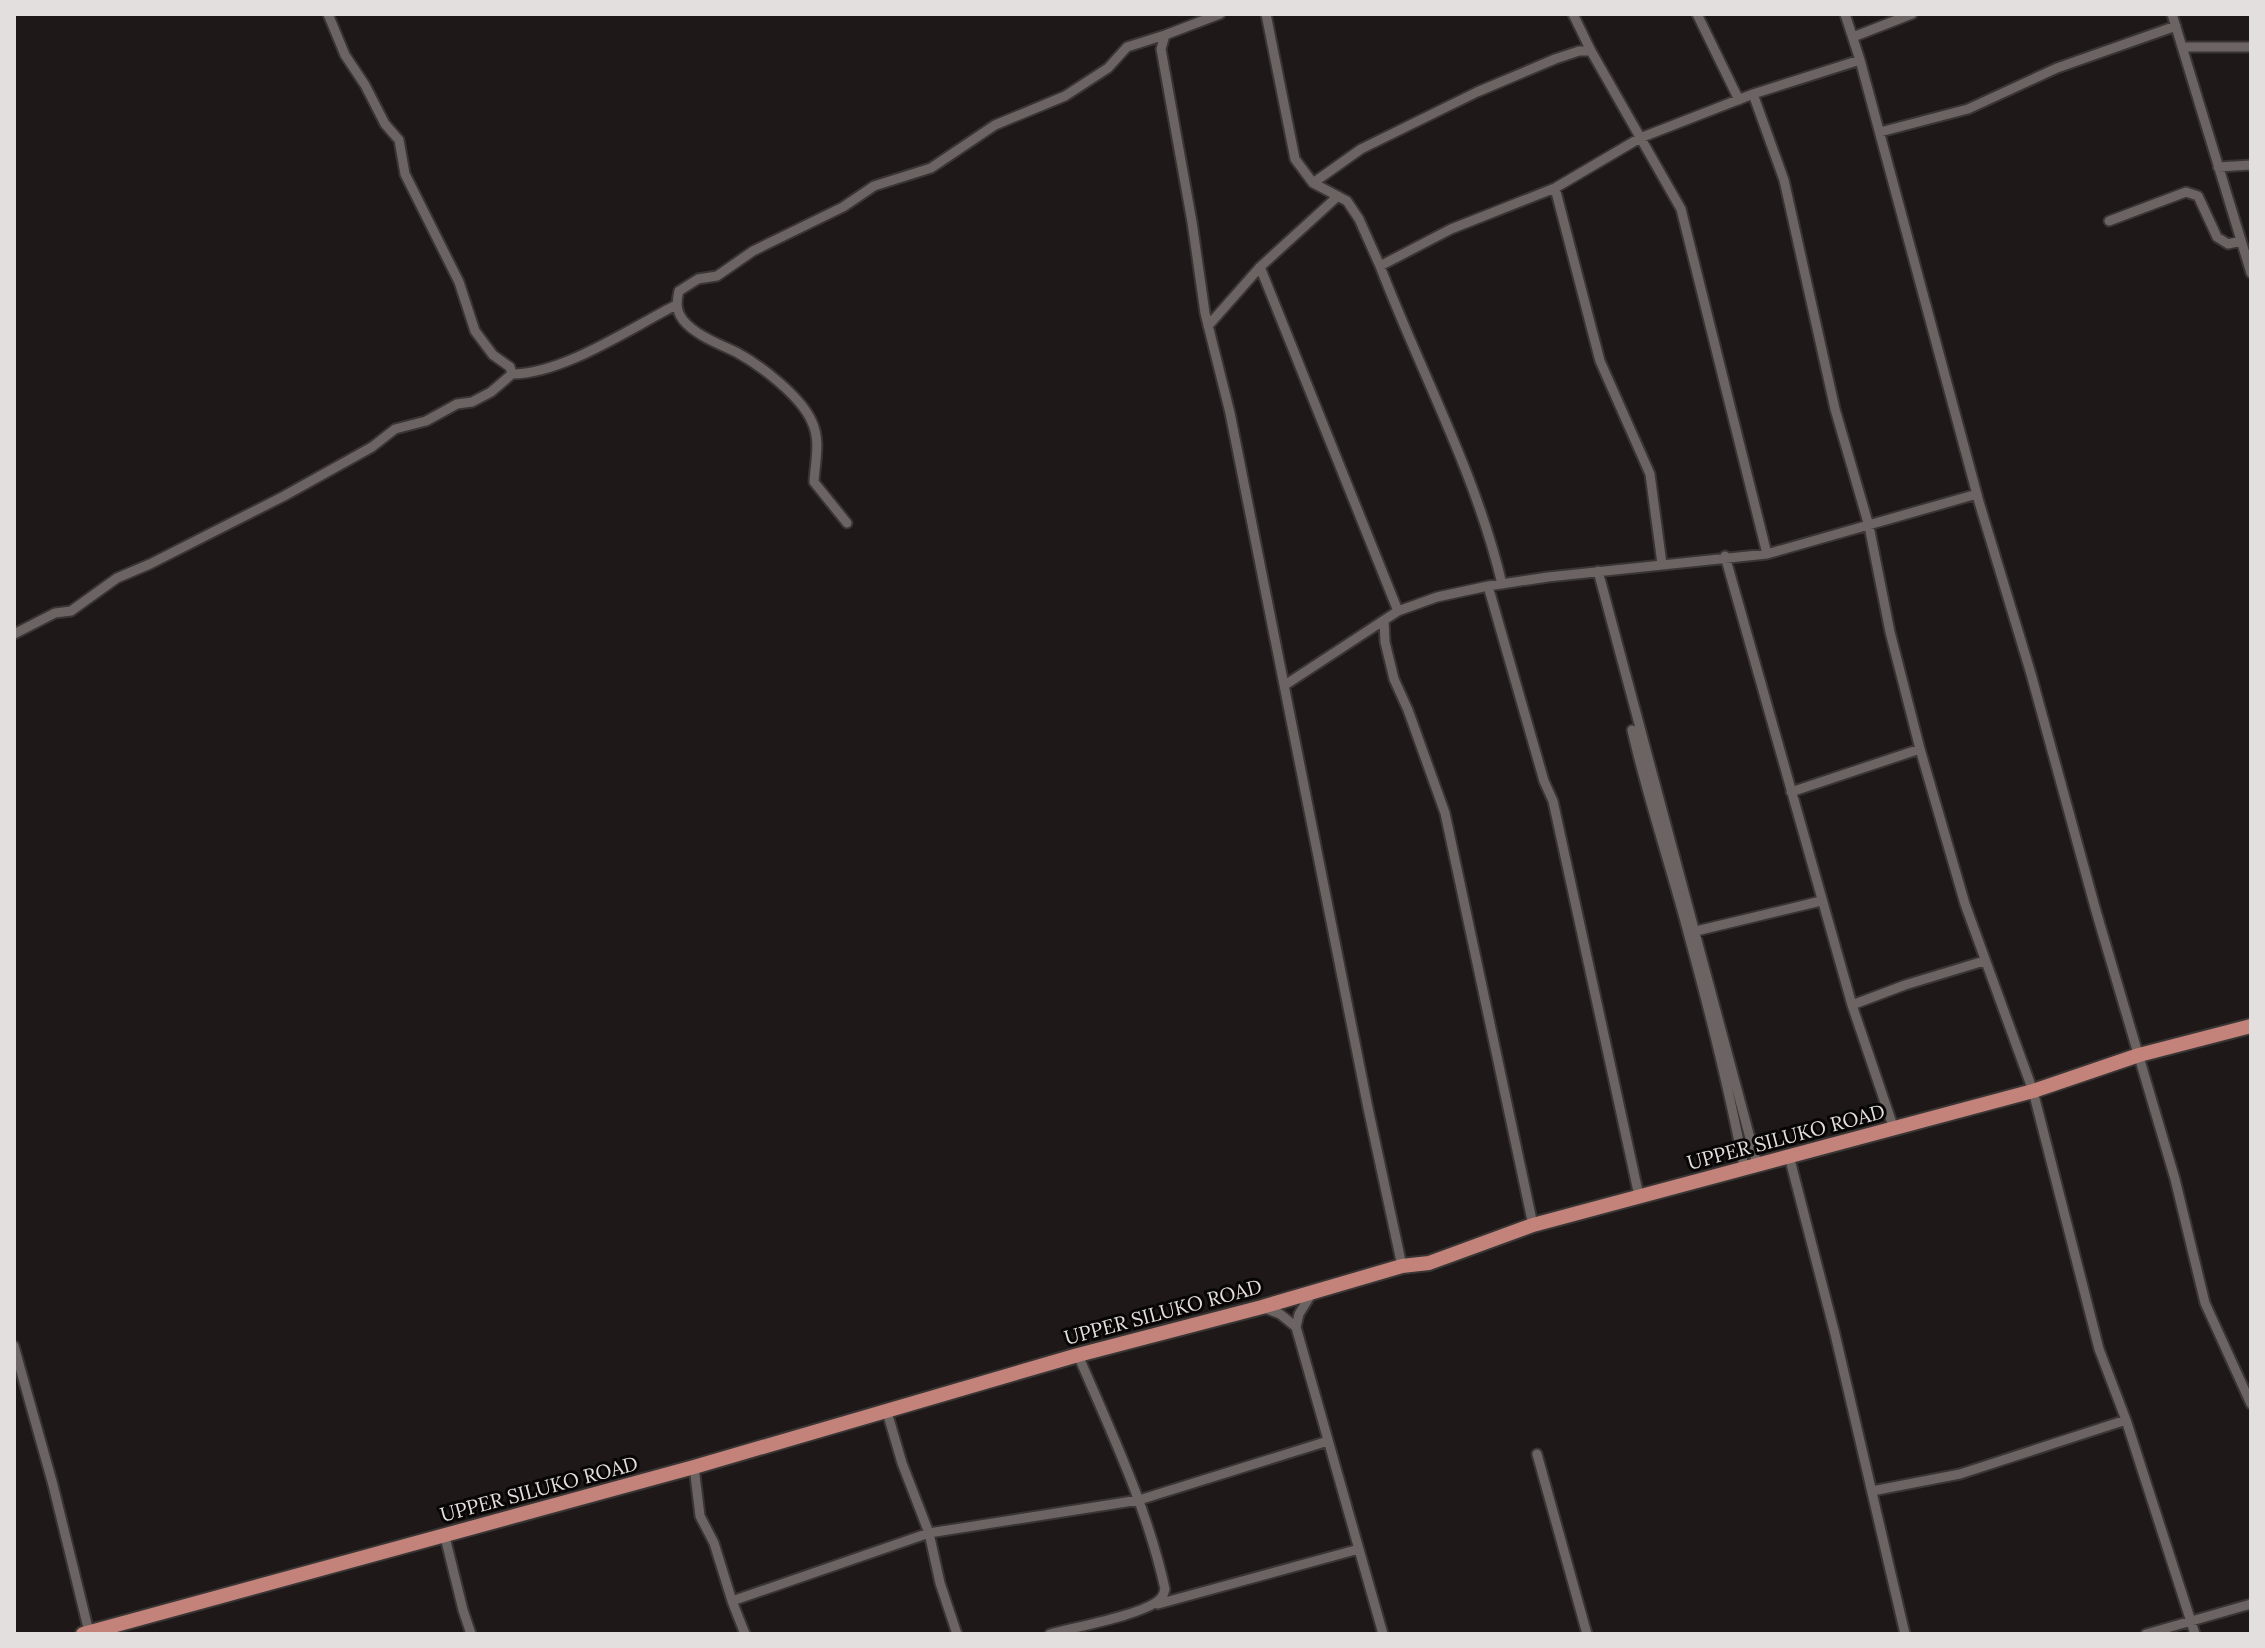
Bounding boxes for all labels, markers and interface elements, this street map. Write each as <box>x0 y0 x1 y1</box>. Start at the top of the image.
street label: UPPER SILUKO ROAD <box>1684 1098 1887 1175</box>
street label: UPPER SILUKO ROAD <box>1061 1273 1264 1350</box>
street label: UPPER SILUKO ROAD <box>437 1450 640 1527</box>

